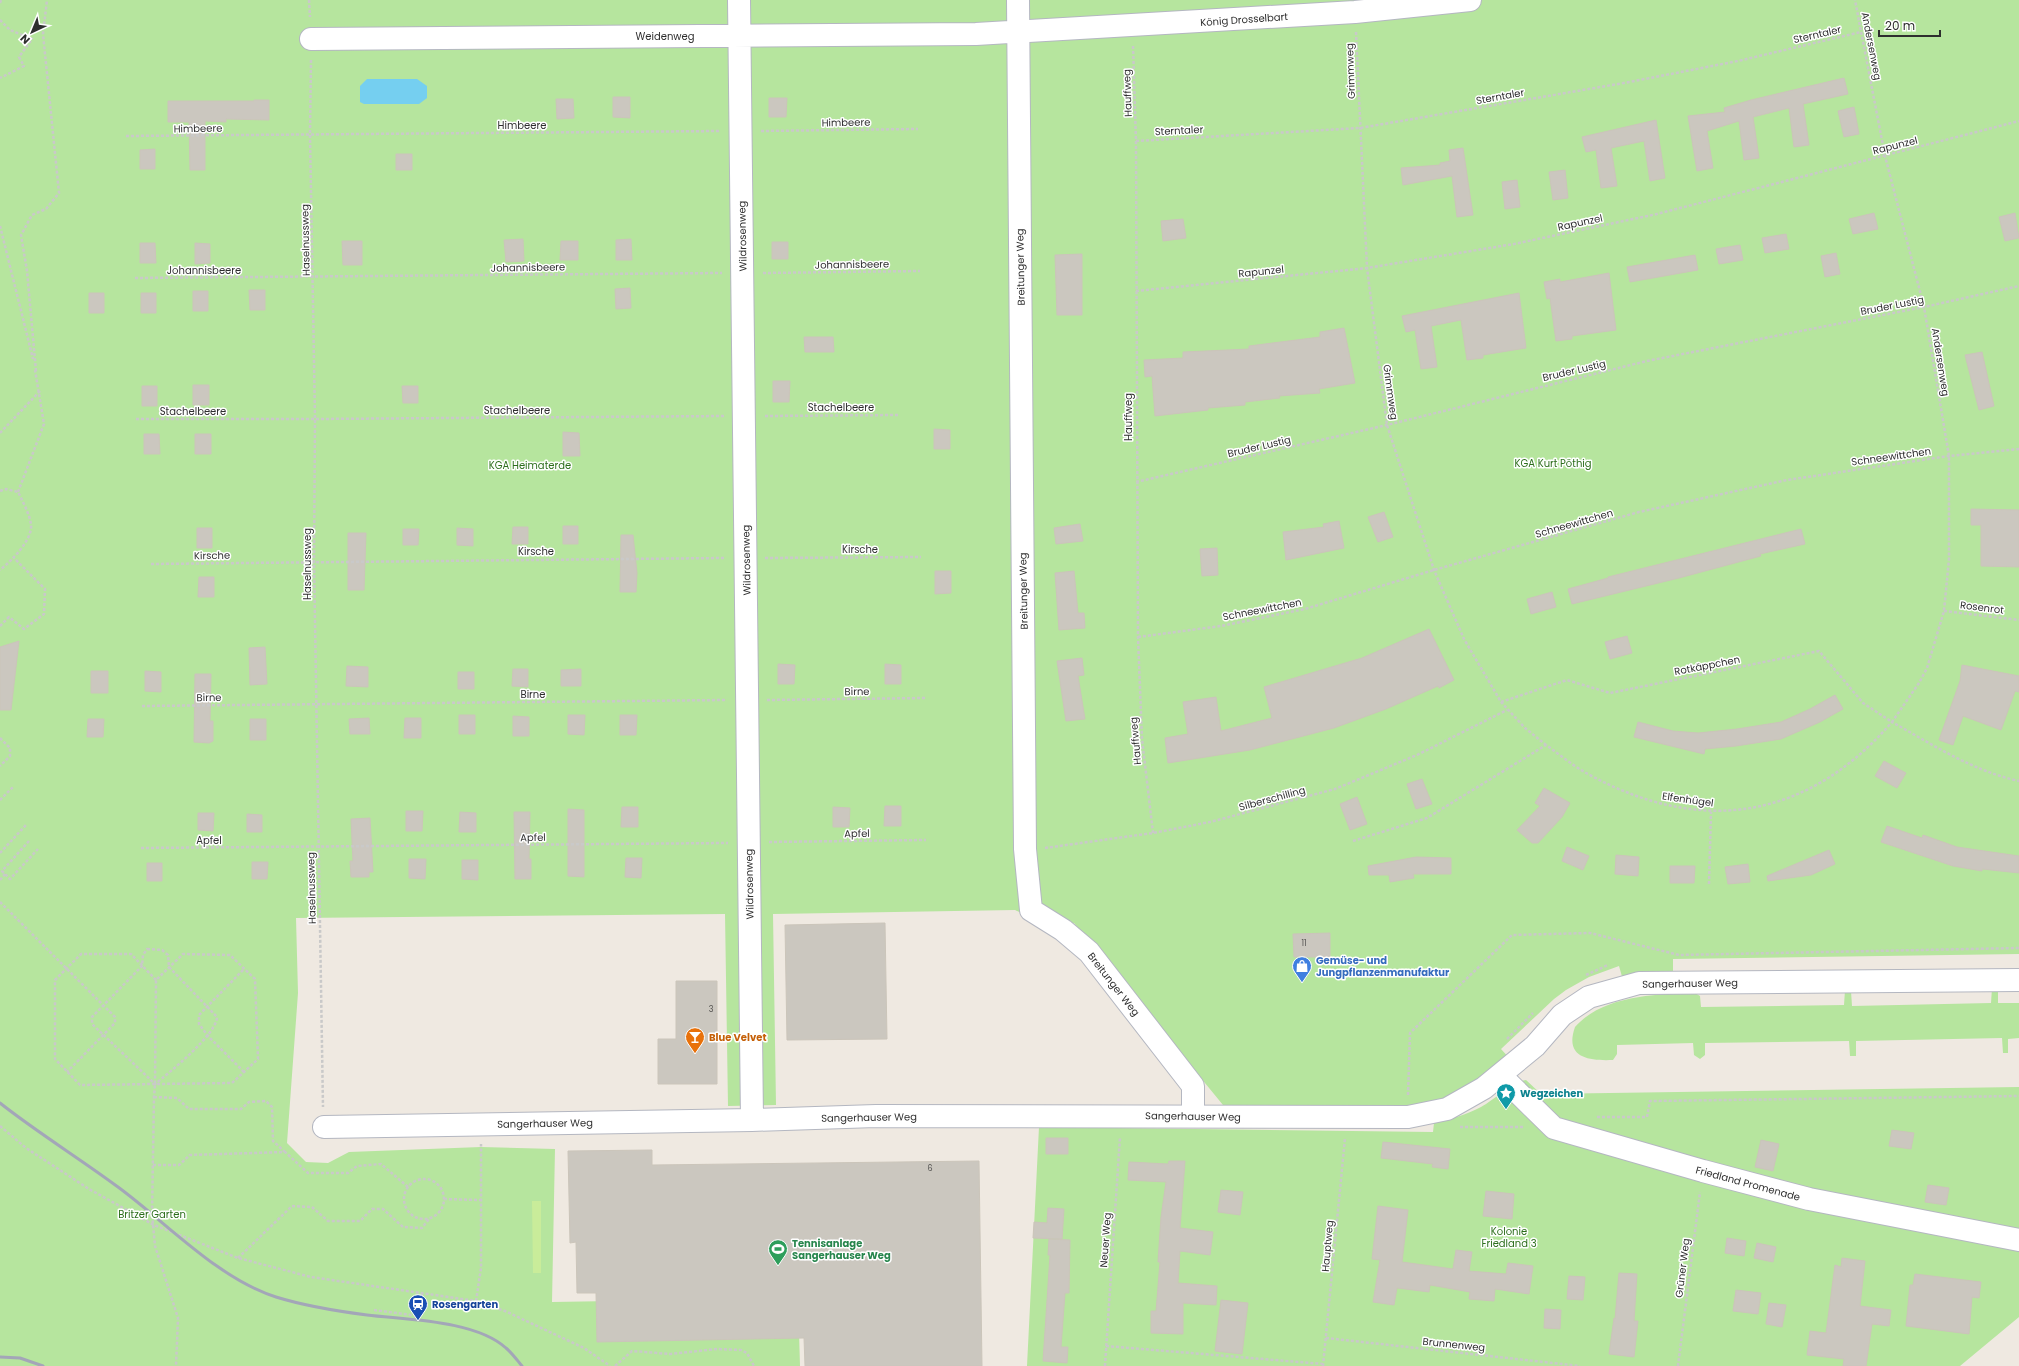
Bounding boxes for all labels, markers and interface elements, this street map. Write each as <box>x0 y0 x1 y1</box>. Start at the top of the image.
street label: König Drosselbart <box>1200 9 1289 30</box>
street label: Andersenweg <box>1858 11 1885 81</box>
north arrow <box>12 12 52 52</box>
scale bar <box>1879 12 1940 38</box>
text: 20 m <box>1885 17 1915 34</box>
street label: Sterntaler <box>1792 22 1843 47</box>
street label: Weidenweg <box>636 29 694 44</box>
text: N <box>17 31 34 48</box>
street label: Grimmweg <box>1342 43 1359 99</box>
street label: Hauffweg <box>1119 69 1136 117</box>
street label: Sterntaler <box>1475 85 1526 108</box>
street label: Himbeere <box>821 115 871 130</box>
street label: Himbeere <box>498 118 546 133</box>
street label: Himbeere <box>173 121 223 136</box>
street label: Sterntaler <box>1154 122 1204 139</box>
street label: Rapunzel <box>1871 133 1919 158</box>
street label: Wildrosenweg <box>734 201 751 271</box>
street label: Haselnussweg <box>297 204 314 276</box>
street label: Rapunzel <box>1556 210 1604 235</box>
street label: Breitunger Weg <box>1012 228 1029 306</box>
street label: Johannisbeere <box>815 256 889 273</box>
street label: Johannisbeere <box>491 259 565 276</box>
street label: Rapunzel <box>1238 262 1285 281</box>
street label: Johannisbeere <box>167 263 241 278</box>
street label: Bruder Lustig <box>1859 292 1925 319</box>
street label: Andersenweg <box>1928 327 1953 397</box>
street label: Bruder Lustig <box>1541 356 1607 385</box>
street label: Grimmweg <box>1379 363 1402 421</box>
street label: Hauffweg <box>1121 393 1136 441</box>
street label: Stachelbeere <box>808 400 874 415</box>
street label: Stachelbeere <box>484 403 550 418</box>
street label: Stachelbeere <box>160 404 226 419</box>
street label: Bruder Lustig <box>1226 432 1292 461</box>
street label: Schneewittchen <box>1850 443 1932 469</box>
park label: KGA Kurt Pöthig <box>1514 456 1592 471</box>
park label: KGA Heimaterde <box>489 458 571 473</box>
street label: Schneewittchen <box>1534 505 1615 542</box>
street label: Wildrosenweg <box>738 525 755 595</box>
street label: Haselnussweg <box>300 528 315 600</box>
street label: Kirsche <box>842 542 878 557</box>
street label: Kirsche <box>518 544 554 559</box>
street label: Kirsche <box>194 548 230 563</box>
street label: Breitunger Weg <box>1015 552 1032 630</box>
street label: Schneewittchen <box>1221 594 1303 625</box>
street label: Rosenrot <box>1959 597 2005 618</box>
street label: Rotkäppchen <box>1673 652 1741 679</box>
street label: Birne <box>844 684 870 699</box>
street label: Birne <box>521 687 545 702</box>
street label: Birne <box>196 690 222 705</box>
street label: Hauffweg <box>1126 716 1145 765</box>
street label: Silberschilling <box>1237 782 1307 815</box>
street label: Elfenhügel <box>1661 788 1715 811</box>
street label: Apfel <box>844 826 870 841</box>
street label: Apfel <box>520 830 546 845</box>
street label: Apfel <box>196 833 222 848</box>
street label: Wildrosenweg <box>741 849 758 919</box>
street label: Haselnussweg <box>303 852 320 924</box>
house number: 11 <box>1301 938 1307 949</box>
street label: Breitunger Weg <box>1084 949 1143 1019</box>
place label: Gemüse- und Jungpflanzenmanufaktur <box>1316 953 1450 980</box>
shop icon: Gemüse- und Jungpflanzenmanufaktur <box>1291 955 1313 983</box>
street label: Sangerhauser Weg <box>1642 975 1738 992</box>
house number: 3 <box>709 1004 714 1015</box>
bar icon: Blue Velvet <box>684 1026 706 1054</box>
place label: Blue Velvet <box>709 1030 766 1045</box>
place icon: Wegzeichen <box>1495 1082 1517 1110</box>
place label: Wegzeichen <box>1520 1086 1583 1101</box>
street label: Sangerhauser Weg <box>1145 1108 1241 1125</box>
street label: Sangerhauser Weg <box>821 1109 917 1126</box>
street label: Sangerhauser Weg <box>497 1115 593 1132</box>
street label: Friedland Promenade <box>1694 1162 1802 1205</box>
house number: 6 <box>927 1163 933 1174</box>
park label: Britzer Garten <box>118 1207 186 1222</box>
street label: Neuer Weg <box>1096 1212 1115 1268</box>
street label: Hauptweg <box>1318 1220 1337 1272</box>
park label: Kolonie Friedland 3 <box>1481 1224 1537 1251</box>
place label: Tennisanlage Sangerhauser Weg <box>792 1236 891 1263</box>
sports icon: Tennisanlage Sangerhauser Weg <box>767 1238 789 1266</box>
street label: Grüner Weg <box>1671 1238 1694 1299</box>
station icon: Rosengarten <box>407 1293 429 1321</box>
place label: Rosengarten <box>432 1297 498 1312</box>
street label: Brunnenweg <box>1422 1334 1486 1355</box>

